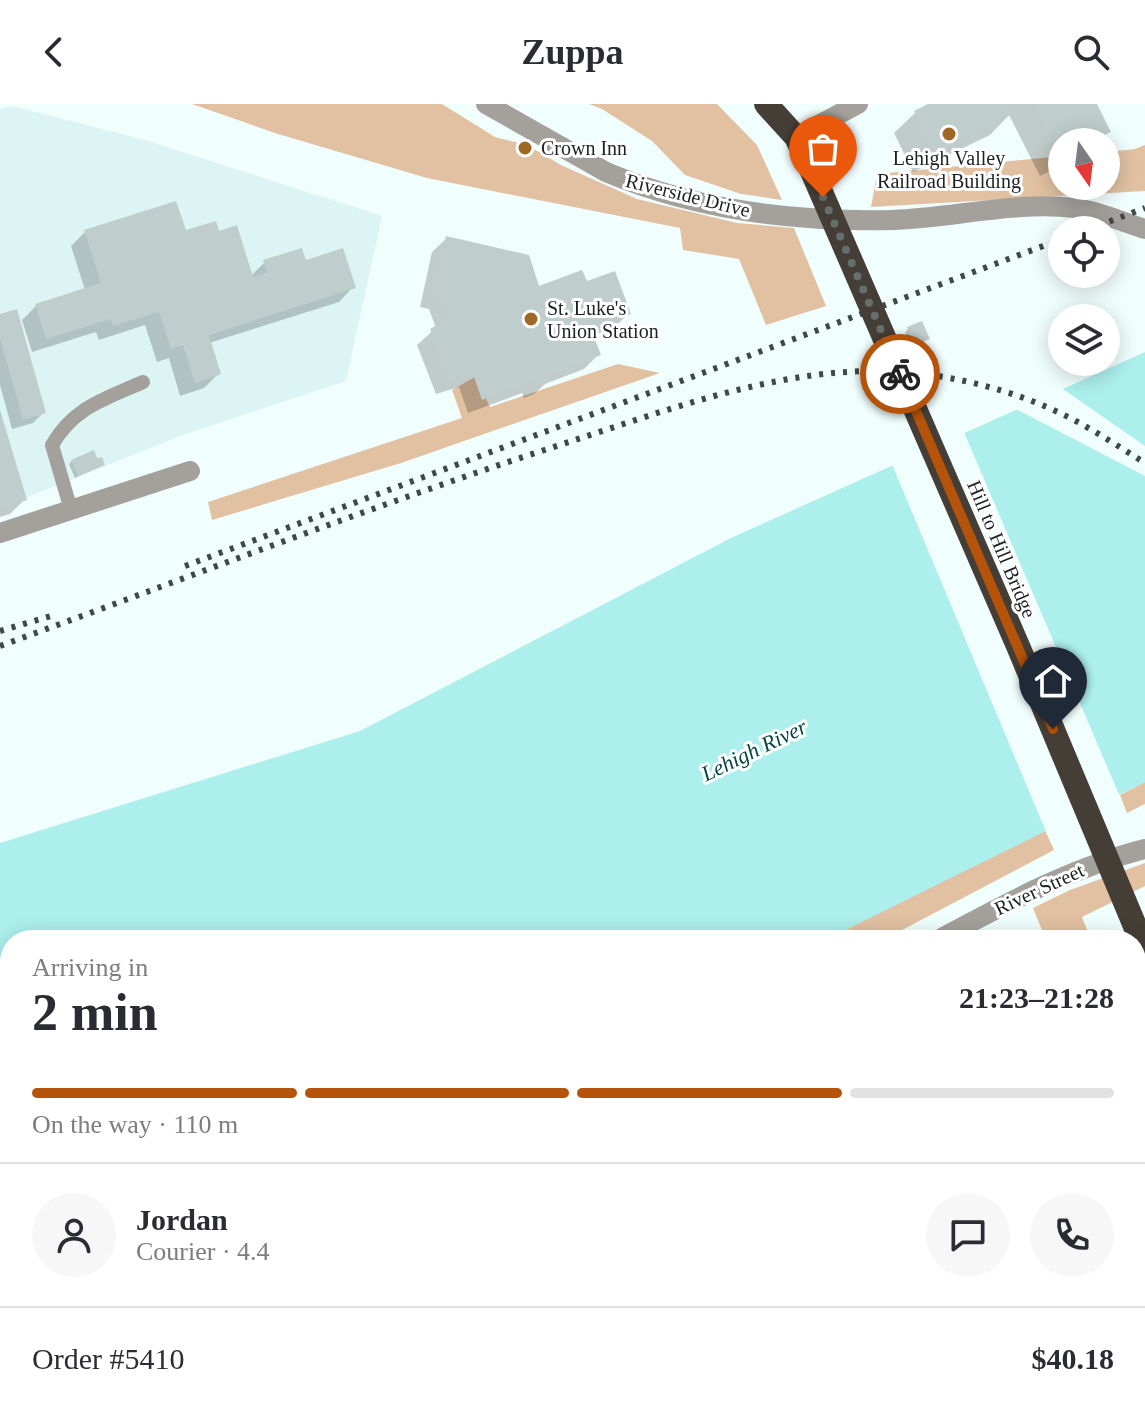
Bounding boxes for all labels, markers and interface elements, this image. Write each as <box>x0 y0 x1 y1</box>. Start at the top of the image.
icon: back <box>32 30 76 74</box>
icon: search <box>1069 30 1113 74</box>
text: Zuppa <box>521 32 624 72</box>
pin <box>789 115 857 197</box>
marker: Lehigh Valley Railroad Building <box>940 125 958 143</box>
icon: bag <box>801 127 845 171</box>
north arrow <box>1048 128 1120 200</box>
map controls <box>1048 128 1120 376</box>
place label: Crown Inn <box>541 137 627 159</box>
marker: Crown Inn <box>516 139 534 157</box>
place label: Lehigh Valley Railroad Building <box>877 147 1021 193</box>
street label: Riverside Drive <box>624 169 752 221</box>
button: locate <box>1048 216 1120 288</box>
place label: St. Luke's Union Station <box>547 297 659 342</box>
button: layers <box>1048 304 1120 376</box>
marker: St. Luke's Union Station <box>522 310 540 328</box>
courier <box>860 334 940 414</box>
icon: bike <box>878 352 922 396</box>
street label: Hill to Hill Bridge <box>962 477 1041 622</box>
pin <box>1019 647 1087 729</box>
icon: home <box>1031 659 1075 703</box>
water label: Lehigh River <box>696 714 811 787</box>
street label: River Street <box>991 859 1088 919</box>
text: Arriving in <box>32 953 148 982</box>
text: 21:23–21:28 <box>959 981 1114 1014</box>
text: 2 min <box>32 984 158 1041</box>
text: On the way · 110 m <box>32 1110 238 1139</box>
button: person <box>32 1193 116 1277</box>
button: chat <box>926 1193 1010 1277</box>
button: phone <box>1030 1193 1114 1277</box>
text: Jordan <box>136 1203 228 1236</box>
text: Courier · 4.4 <box>136 1237 270 1266</box>
text: Order #5410 <box>32 1342 184 1375</box>
text: $40.18 <box>1032 1342 1114 1375</box>

